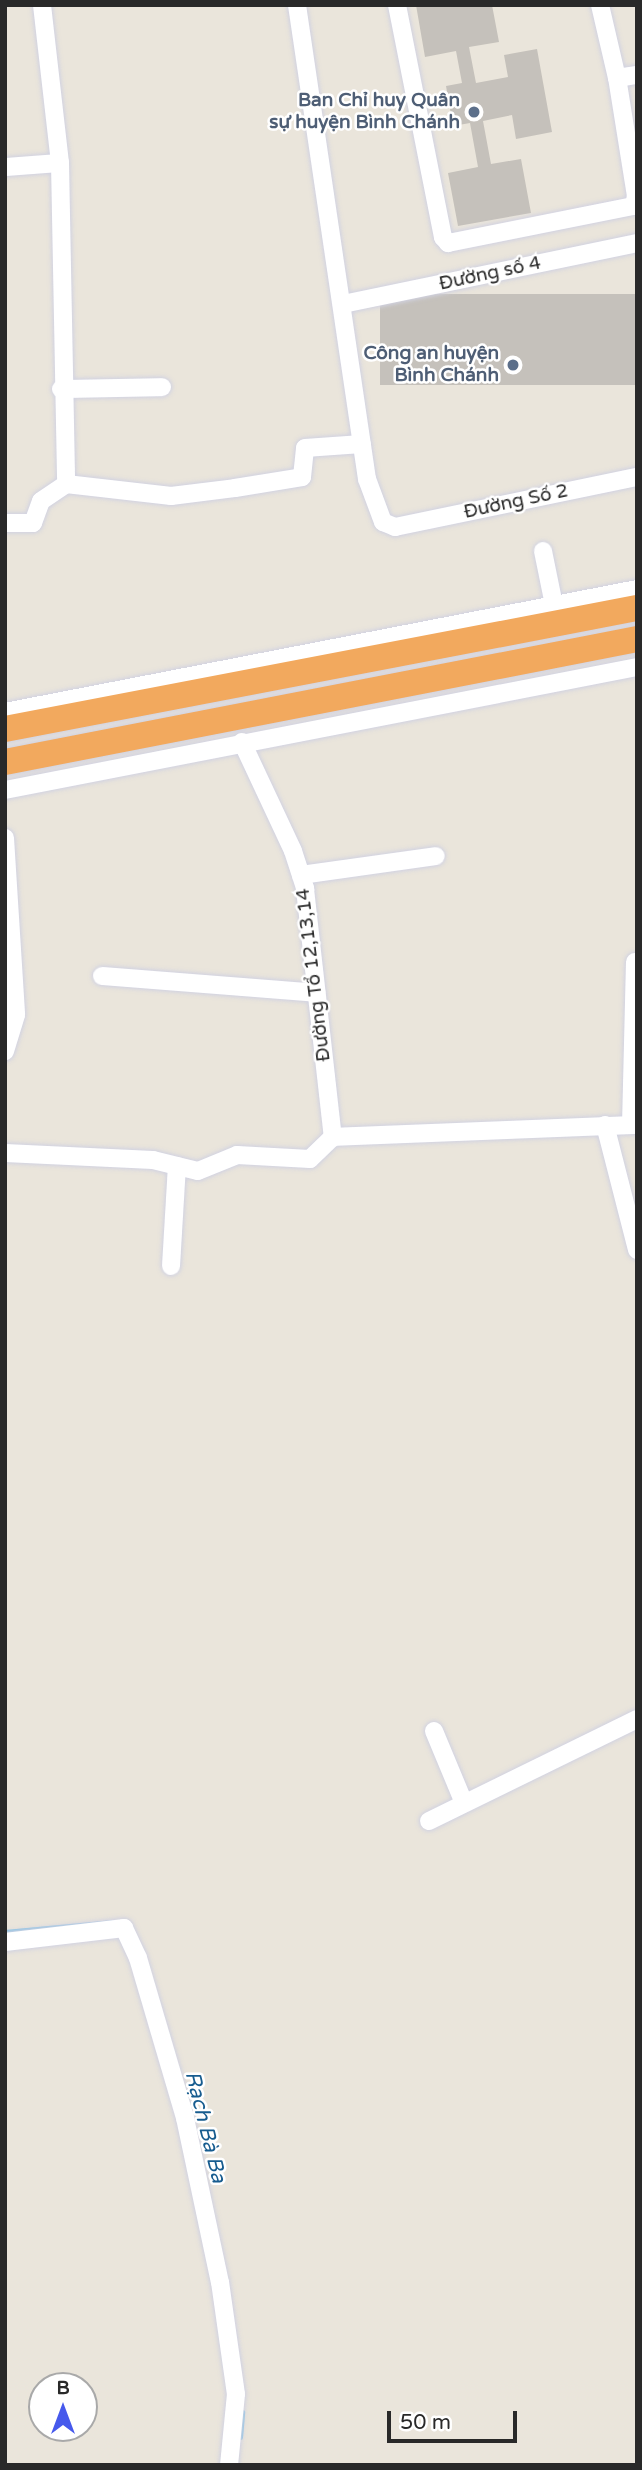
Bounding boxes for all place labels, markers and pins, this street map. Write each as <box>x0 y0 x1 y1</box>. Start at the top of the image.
place label: Ban Chỉ huy Quân sự huyện Bình Chánh <box>269 90 460 134</box>
marker: Ban Chỉ huy Quân sự huyện Bình Chánh <box>466 104 482 120</box>
place label: Công an huyện Bình Chánh <box>363 343 499 387</box>
marker: Công an huyện Bình Chánh <box>505 357 521 373</box>

